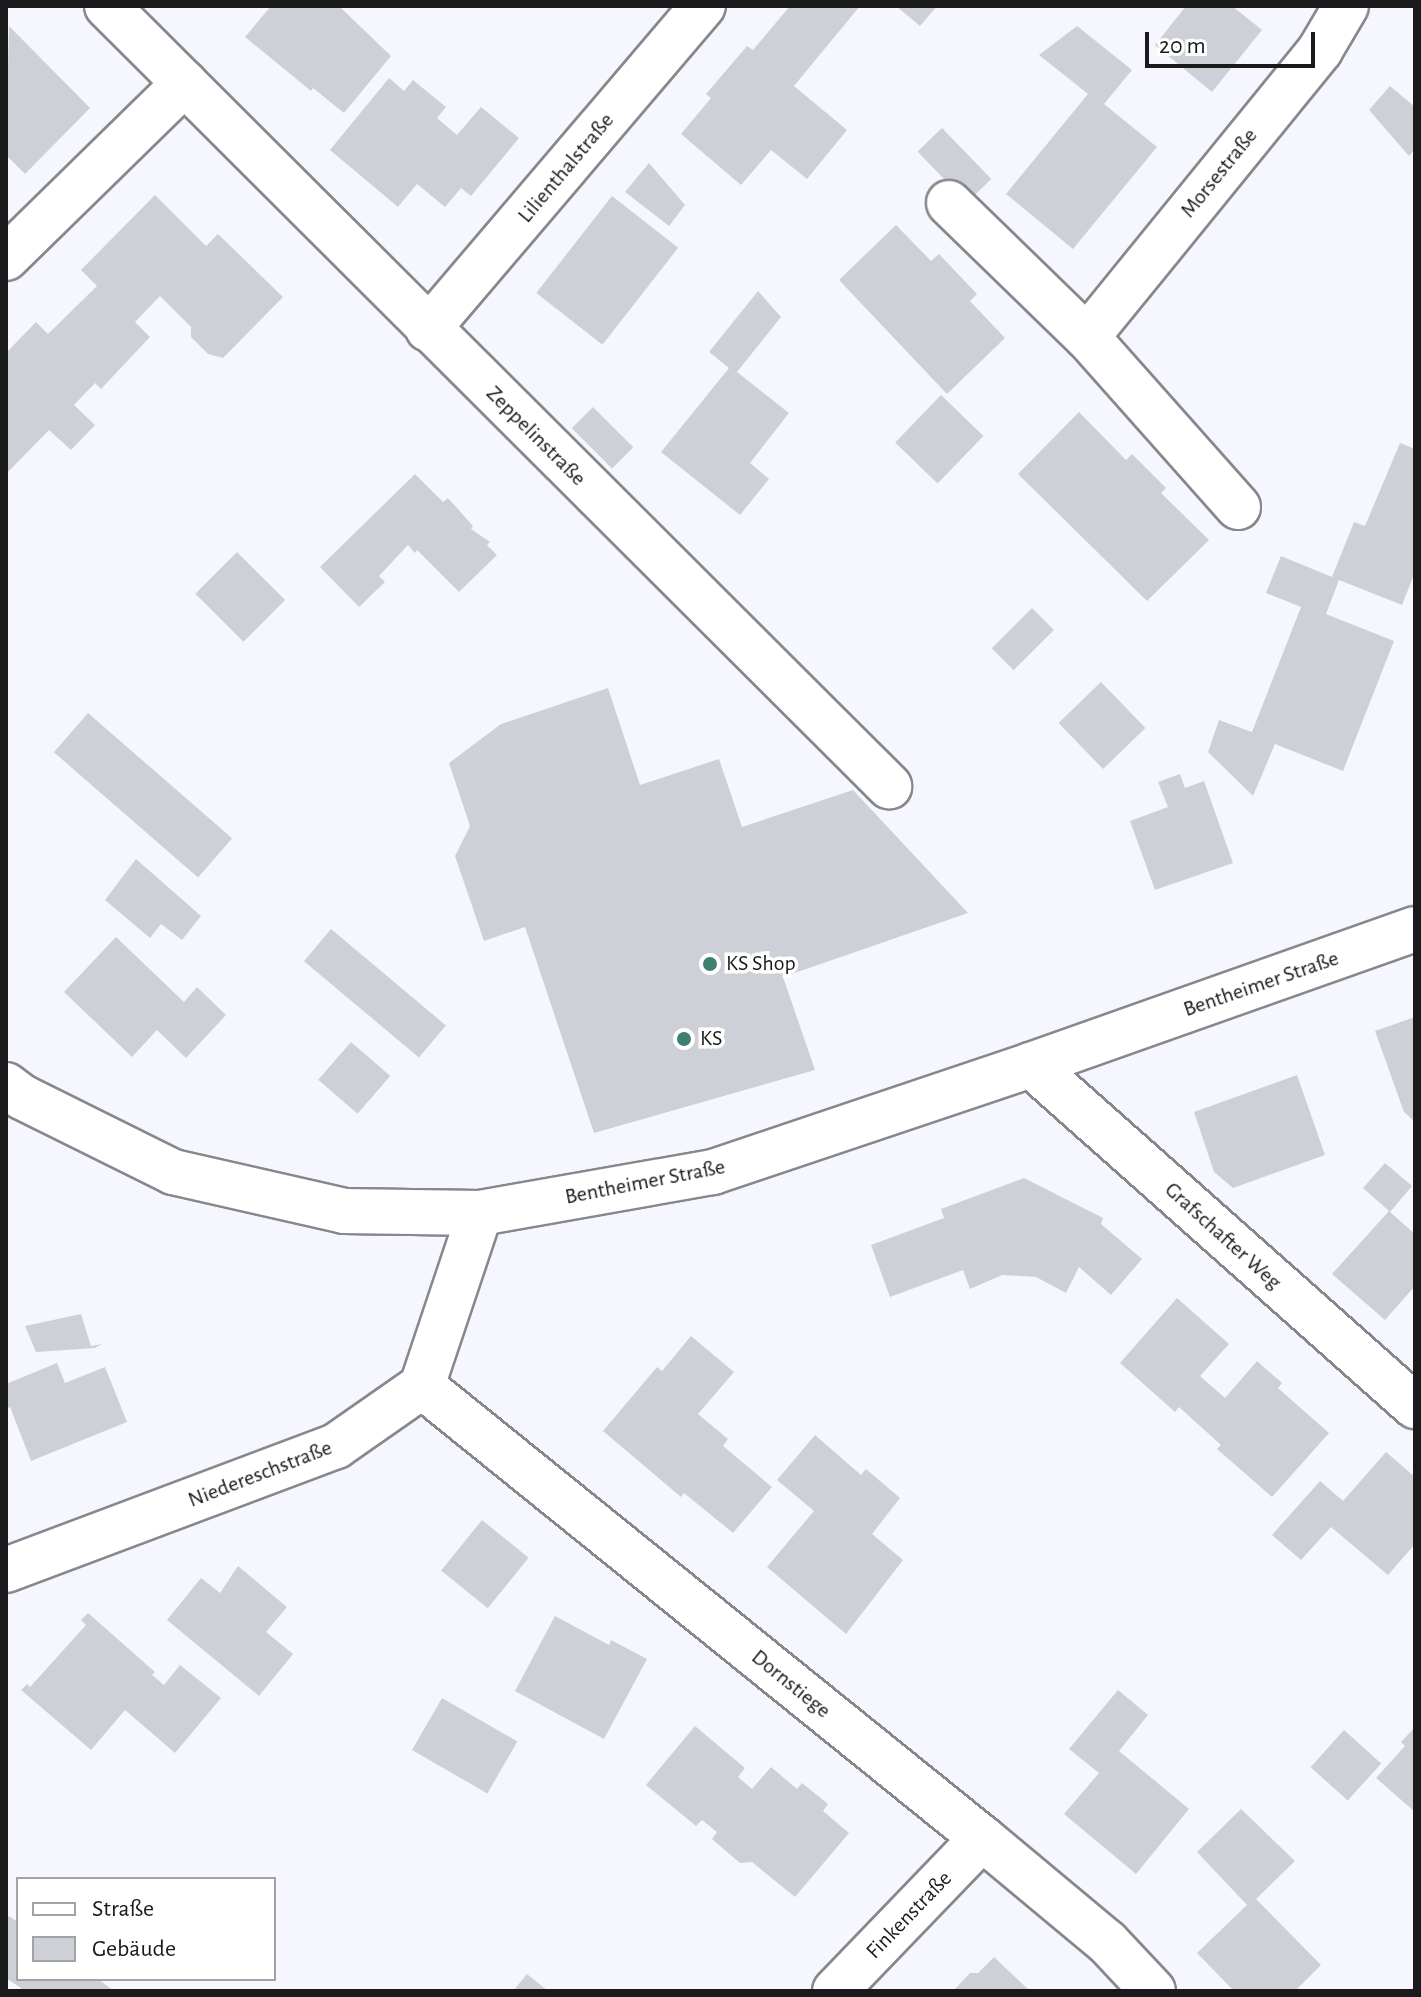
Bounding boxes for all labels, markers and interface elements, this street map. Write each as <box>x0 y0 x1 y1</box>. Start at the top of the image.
scale bar <box>1149 16 1319 66</box>
text: 20 m <box>1159 34 1206 58</box>
street label: Lilienthalstraße <box>512 108 620 228</box>
street label: Morsestraße <box>1175 123 1263 223</box>
street label: Zeppelinstraße <box>481 381 591 491</box>
street label: Bentheimer Straße <box>1180 945 1342 1023</box>
place label: KS Shop <box>726 951 796 977</box>
marker: KS Shop <box>701 955 719 973</box>
place label: KS <box>700 1026 722 1052</box>
marker: KS <box>675 1030 693 1048</box>
street label: Bentheimer Straße <box>563 1154 727 1210</box>
street label: Grafschafter Weg <box>1159 1177 1287 1295</box>
street label: Niedereschstraße <box>184 1434 336 1514</box>
street label: Dornstiege <box>746 1644 836 1724</box>
street label: Finkenstraße <box>861 1866 957 1964</box>
legend <box>16 1877 276 1981</box>
text: Straße <box>92 1897 154 1921</box>
text: Gebäude <box>92 1937 176 1961</box>

